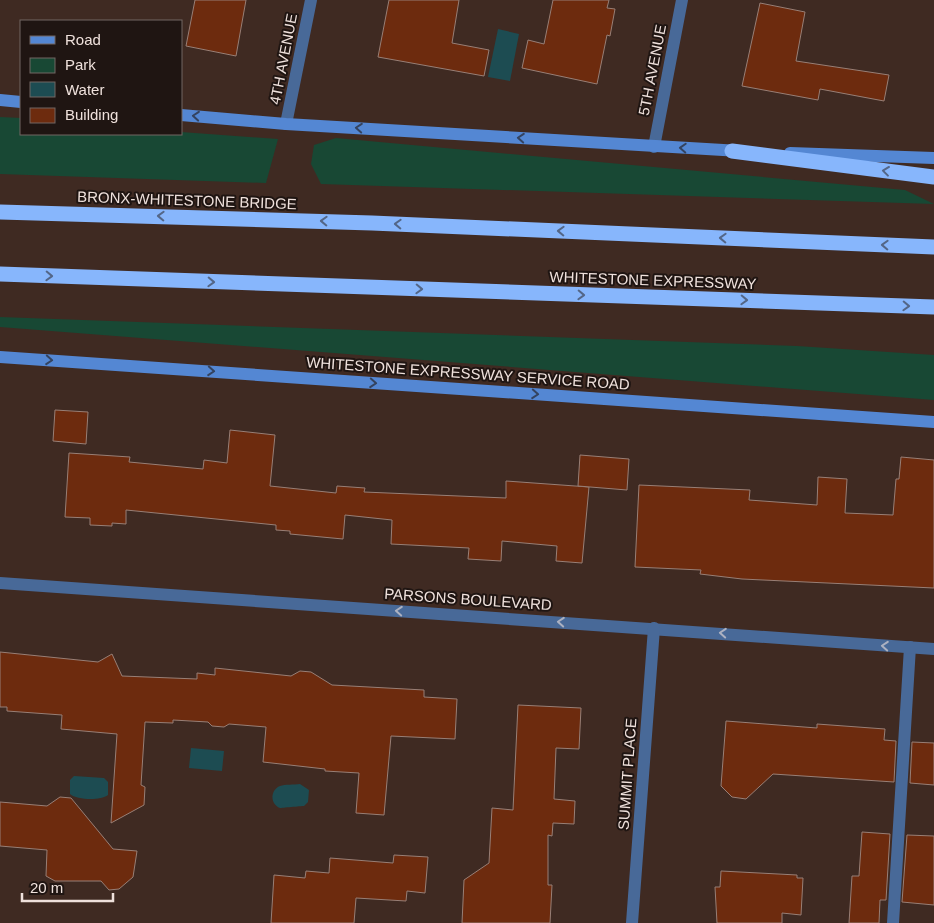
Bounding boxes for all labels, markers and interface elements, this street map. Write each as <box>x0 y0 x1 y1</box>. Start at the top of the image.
street label: 4TH AVENUE <box>266 12 300 106</box>
legend <box>20 20 182 135</box>
street label: 5TH AVENUE <box>635 23 669 117</box>
text: Road <box>65 31 101 48</box>
text: Park <box>65 56 96 73</box>
text: Water <box>65 81 104 98</box>
text: Building <box>65 106 118 123</box>
one-way arrow <box>192 111 200 122</box>
one-way arrow <box>354 123 362 134</box>
one-way arrow <box>516 133 524 144</box>
one-way arrow <box>679 143 687 154</box>
one-way arrow <box>881 166 889 177</box>
street label: BRONX-WHITESTONE BRIDGE <box>77 188 297 212</box>
one-way arrow <box>157 211 165 222</box>
one-way arrow <box>319 216 327 227</box>
one-way arrow <box>394 218 402 229</box>
one-way arrow <box>556 225 564 236</box>
one-way arrow <box>719 232 727 243</box>
one-way arrow <box>881 239 889 250</box>
street label: WHITESTONE EXPRESSWAY <box>549 268 757 292</box>
one-way arrow <box>45 271 53 281</box>
one-way arrow <box>207 276 215 287</box>
one-way arrow <box>416 284 423 294</box>
one-way arrow <box>578 290 586 300</box>
one-way arrow <box>740 295 748 306</box>
one-way arrow <box>902 300 910 311</box>
street label: WHITESTONE EXPRESSWAY SERVICE ROAD <box>306 353 630 393</box>
one-way arrow <box>45 355 53 366</box>
one-way arrow <box>207 366 215 377</box>
one-way arrow <box>369 377 377 388</box>
one-way arrow <box>531 388 539 399</box>
street label: PARSONS BOULEVARD <box>384 585 552 613</box>
one-way arrow <box>395 605 403 616</box>
one-way arrow <box>557 616 565 627</box>
one-way arrow <box>719 628 727 639</box>
one-way arrow <box>881 640 889 651</box>
street label: SUMMIT PLACE <box>615 717 639 831</box>
scale bar <box>22 870 114 902</box>
text: 20 m <box>30 879 63 896</box>

